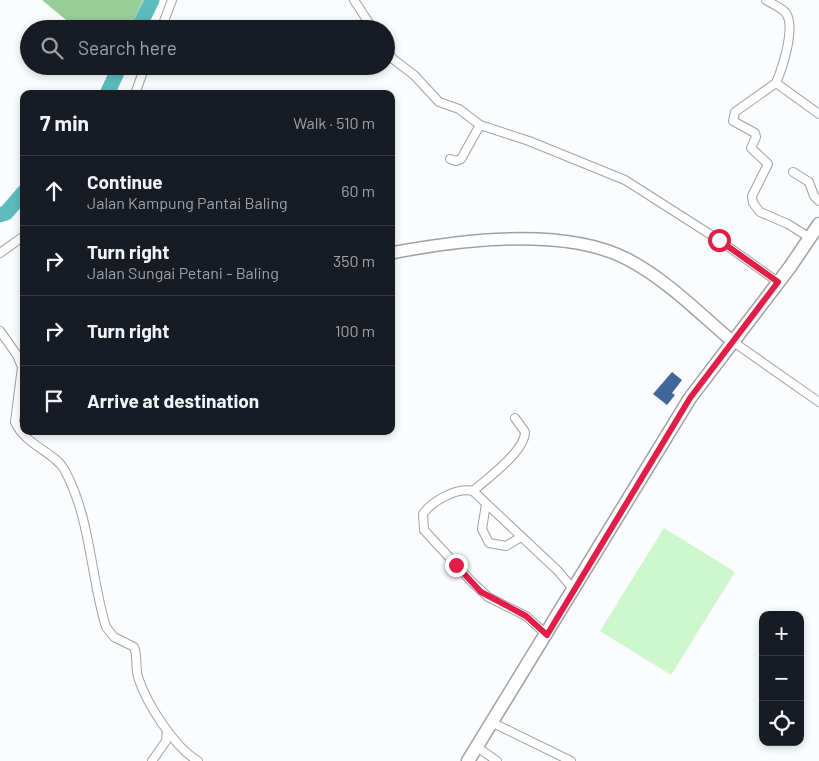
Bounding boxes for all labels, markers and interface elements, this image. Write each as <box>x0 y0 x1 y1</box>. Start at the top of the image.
search box <box>20 20 395 75</box>
icon: search <box>38 34 66 62</box>
text: Search here <box>78 36 177 59</box>
text: 7 min <box>40 110 89 135</box>
text: Walk · 510 m <box>293 113 375 132</box>
text: Continue <box>87 170 163 193</box>
icon: ahead <box>40 177 68 205</box>
text: 60 m <box>341 181 375 200</box>
text: Jalan Kampung Pantai Baling <box>87 193 288 212</box>
route start <box>708 229 731 252</box>
text: Turn right <box>87 240 169 263</box>
icon: right <box>40 247 68 275</box>
text: 350 m <box>333 251 375 270</box>
text: Jalan Sungai Petani - Baling <box>87 263 279 282</box>
icon: right <box>40 317 68 345</box>
text: Turn right <box>87 319 169 342</box>
text: 100 m <box>335 321 375 340</box>
icon: arrive <box>40 387 68 415</box>
text: Arrive at destination <box>87 389 259 412</box>
route end <box>445 554 468 577</box>
map controls <box>759 611 804 746</box>
button: + <box>759 611 804 656</box>
button: − <box>759 656 804 701</box>
button: locate <box>759 701 804 746</box>

